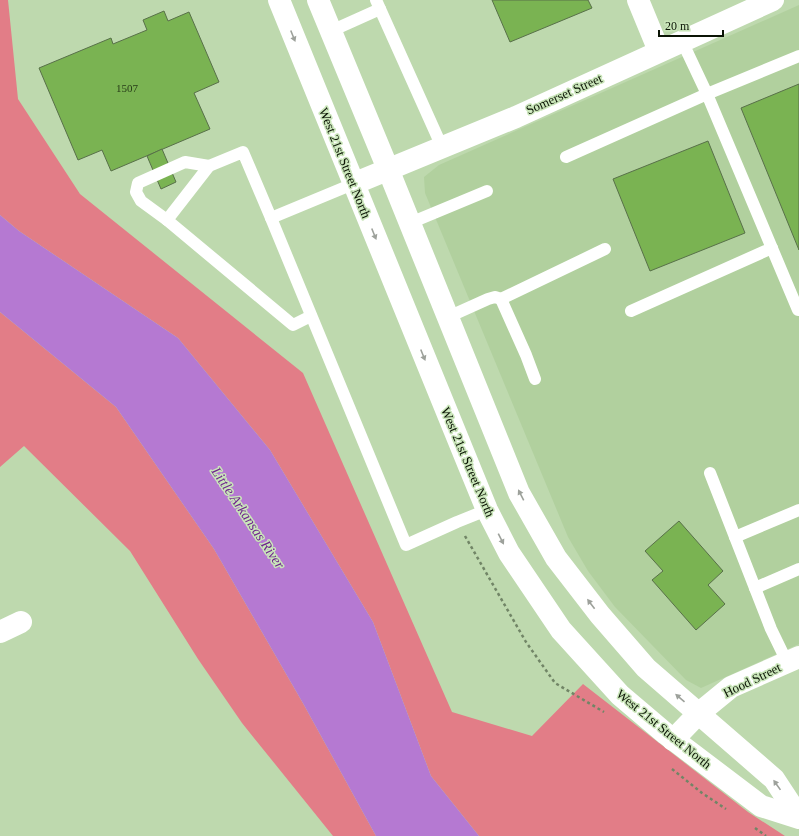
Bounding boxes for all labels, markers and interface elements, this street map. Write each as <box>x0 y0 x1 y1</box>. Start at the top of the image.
scale bar <box>659 12 723 38</box>
text: 20 m <box>665 19 690 33</box>
one-way arrow <box>291 31 297 43</box>
street label: Somerset Street <box>524 70 605 118</box>
house number: 1507 <box>116 82 139 94</box>
street label: West 21st Street North <box>316 106 374 221</box>
one-way arrow <box>371 229 377 240</box>
one-way arrow <box>421 349 427 361</box>
street label: West 21st Street North <box>438 405 498 520</box>
water label: Little Arkansas River <box>208 464 288 572</box>
one-way arrow <box>517 489 524 501</box>
one-way arrow <box>498 533 505 544</box>
one-way arrow <box>587 599 595 609</box>
street label: Hood Street <box>721 659 784 700</box>
street label: West 21st Street North <box>614 686 715 772</box>
one-way arrow <box>675 694 685 703</box>
one-way arrow <box>773 779 781 790</box>

